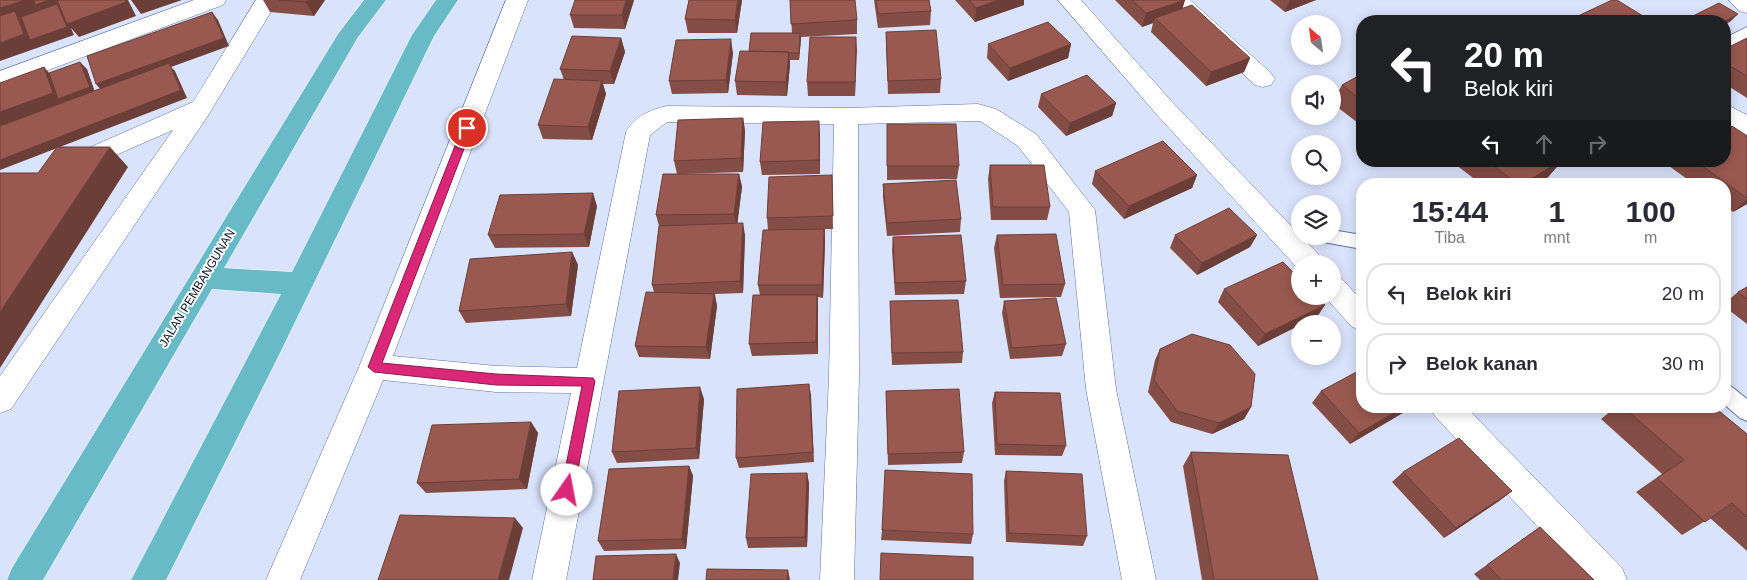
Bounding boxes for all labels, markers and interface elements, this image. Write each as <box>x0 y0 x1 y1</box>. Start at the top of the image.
north arrow <box>1291 15 1341 65</box>
map controls <box>1291 15 1341 365</box>
icon: left <box>1381 35 1446 100</box>
text: 20 m <box>1464 35 1544 74</box>
button: sound <box>1291 75 1341 125</box>
text: Belok kiri <box>1464 76 1553 101</box>
pin <box>446 107 488 149</box>
icon: arrive <box>453 114 481 142</box>
icon: left <box>1477 130 1505 158</box>
icon: ahead <box>1530 130 1558 158</box>
icon: right <box>1583 130 1611 158</box>
button: search <box>1291 135 1341 185</box>
button: layers <box>1291 195 1341 245</box>
text: 15:44 <box>1411 195 1488 228</box>
text: 1 <box>1548 195 1565 228</box>
text: 100 <box>1626 195 1676 228</box>
street label: JALAN PEMBANGUNAN <box>156 227 238 349</box>
text: Tiba <box>1434 229 1465 246</box>
text: mnt <box>1543 229 1570 246</box>
text: m <box>1644 229 1657 246</box>
button: + <box>1291 255 1341 305</box>
icon: left <box>1383 280 1411 308</box>
text: Belok kiri <box>1426 283 1512 304</box>
text: 20 m <box>1662 283 1704 304</box>
button: − <box>1291 315 1341 365</box>
icon: right <box>1383 350 1411 378</box>
text: Belok kanan <box>1426 353 1538 374</box>
text: 30 m <box>1662 353 1704 374</box>
position arrow <box>540 463 592 515</box>

